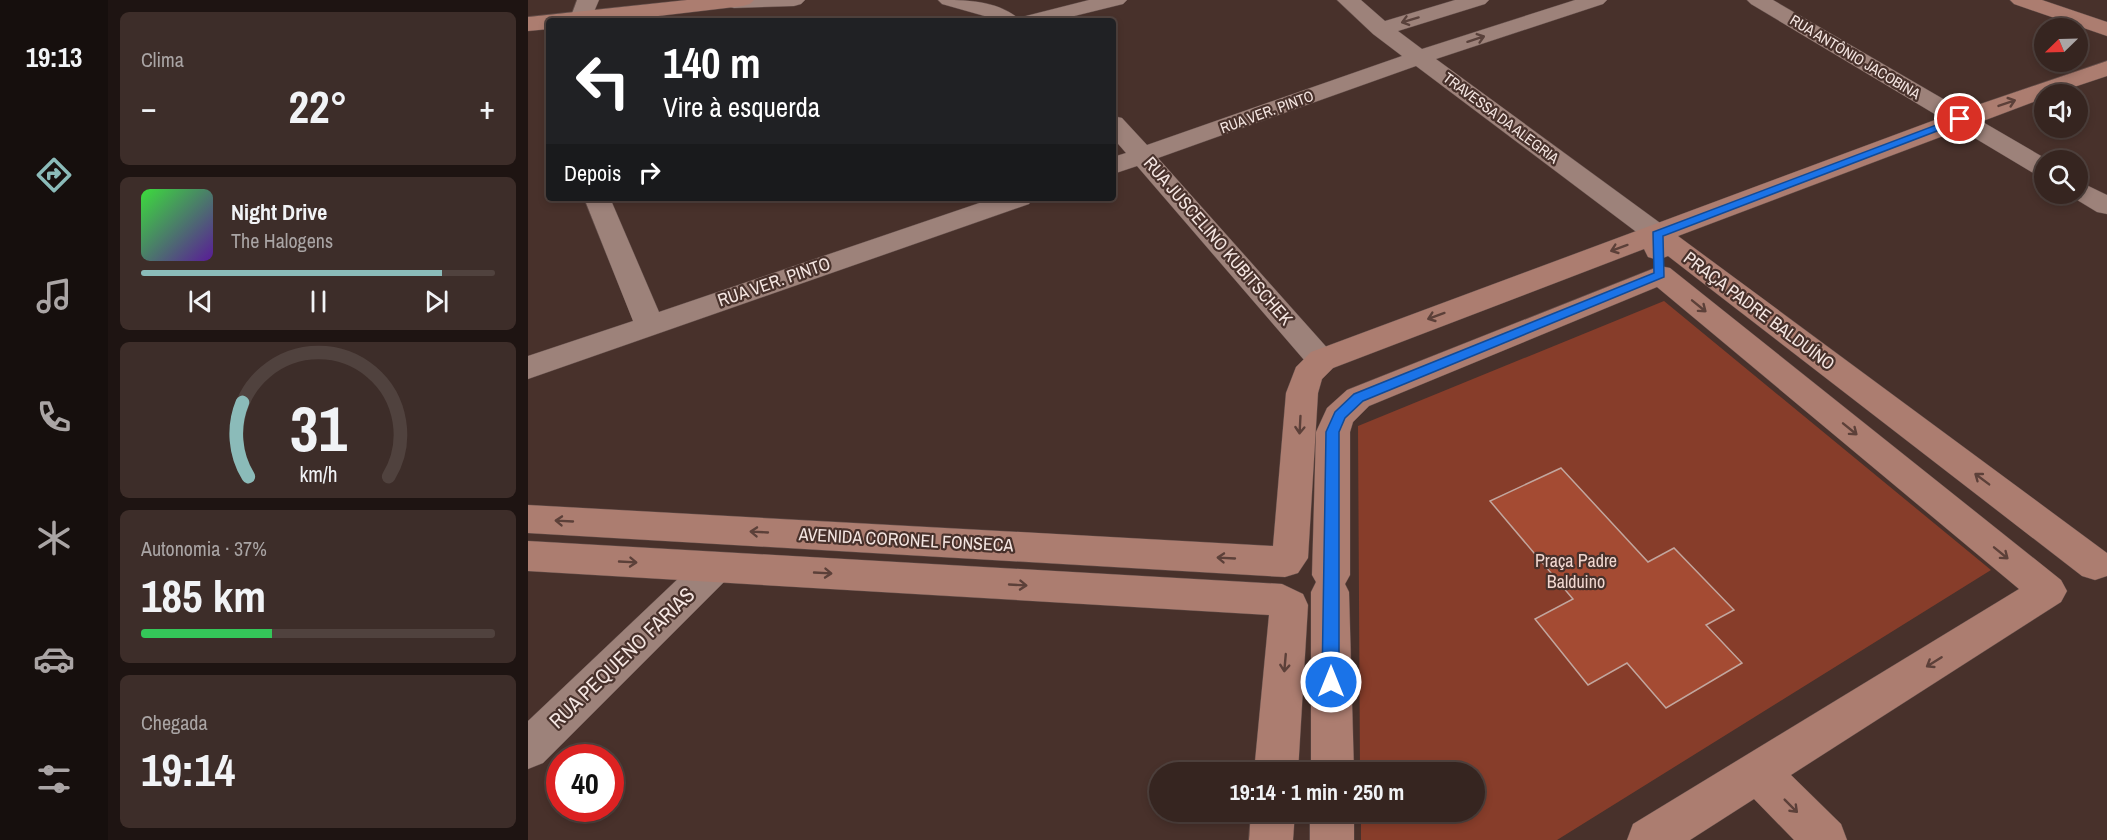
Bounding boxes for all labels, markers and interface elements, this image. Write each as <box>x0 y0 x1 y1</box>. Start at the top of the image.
street label: RUA ANTÔNIO JACOBINA <box>1786 9 1925 104</box>
one-way arrow <box>1401 15 1420 26</box>
north arrow <box>2034 18 2088 72</box>
map controls <box>2034 18 2088 204</box>
one-way arrow <box>1466 33 1485 44</box>
text: 140 m <box>663 35 761 91</box>
text: 19:13 <box>26 39 82 75</box>
icon: left <box>564 42 642 120</box>
text: Clima <box>141 46 184 73</box>
street label: TRAVESSA DA ALEGRIA <box>1439 67 1564 169</box>
text: 22° <box>288 76 348 137</box>
button: sound <box>2034 84 2088 138</box>
text: − <box>141 85 157 129</box>
text: + <box>479 85 495 129</box>
street label: RUA VER. PINTO <box>1217 85 1317 138</box>
text: Vire à esquerda <box>663 89 820 125</box>
pin <box>1934 93 1985 144</box>
one-way arrow <box>1997 96 2016 107</box>
icon: arrive <box>1943 102 1976 135</box>
button: search <box>2034 150 2088 204</box>
street label: RUA JUSCELINO KUBITSCHEK <box>1138 151 1299 330</box>
icon: directions <box>33 154 75 196</box>
icon: right <box>633 156 666 189</box>
text: Depois <box>564 158 621 188</box>
text: Night Drive <box>231 197 327 227</box>
text: The Halogens <box>231 227 333 254</box>
one-way arrow <box>1610 244 1629 255</box>
street label: PRAÇA PADRE BALDUÍNO <box>1679 245 1840 376</box>
street label: RUA VER. PINTO <box>714 251 834 313</box>
icon: music <box>33 275 75 317</box>
icon: previous <box>184 285 217 318</box>
icon: pause <box>302 285 335 318</box>
icon: next <box>420 285 453 318</box>
one-way arrow <box>1691 300 1707 313</box>
one-way arrow <box>1427 312 1446 323</box>
text: 31 <box>290 386 347 470</box>
icon: phone <box>33 396 75 438</box>
one-way arrow <box>1295 415 1306 435</box>
one-way arrow <box>1842 423 1858 436</box>
text: km/h <box>299 460 337 489</box>
one-way arrow <box>1974 472 1990 485</box>
one-way arrow <box>555 515 575 526</box>
icon: climate <box>33 517 75 559</box>
street label: AVENIDA CORONEL FONSECA <box>797 521 1014 558</box>
one-way arrow <box>749 526 769 537</box>
text: Autonomia · 37% <box>141 535 267 562</box>
one-way arrow <box>1993 546 2009 559</box>
park label: Praça Padre Balduino <box>1535 548 1617 594</box>
one-way arrow <box>1217 553 1237 564</box>
one-way arrow <box>618 556 638 567</box>
text: 185 km <box>141 565 266 626</box>
one-way arrow <box>813 568 833 579</box>
one-way arrow <box>1007 579 1027 590</box>
street label: RUA PEQUENO FARIAS <box>542 580 701 735</box>
icon: car <box>33 638 75 680</box>
position arrow <box>1299 650 1363 714</box>
one-way arrow <box>1279 653 1290 673</box>
one-way arrow <box>1926 657 1943 669</box>
text: Chegada <box>141 709 208 736</box>
text: 19:14 <box>141 739 235 800</box>
speed limit sign: 40 <box>546 744 624 822</box>
icon: filters <box>33 758 75 800</box>
text: 19:14 · 1 min · 250 m <box>1230 777 1404 807</box>
one-way arrow <box>1784 799 1798 814</box>

